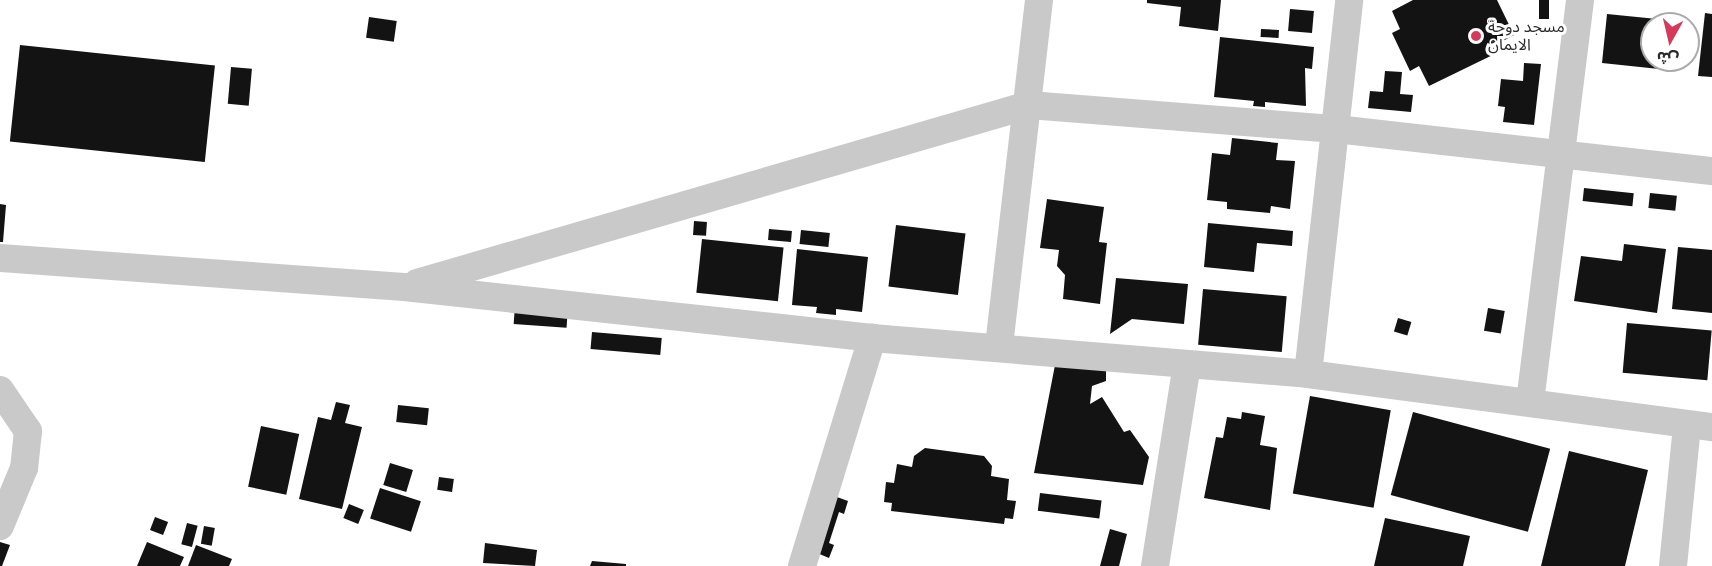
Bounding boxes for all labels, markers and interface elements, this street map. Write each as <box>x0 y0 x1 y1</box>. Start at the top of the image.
north arrow <box>1640 12 1700 72</box>
place label: مسجد دوحة الايمان <box>1488 17 1565 55</box>
marker: مسجد دوحة الايمان <box>1469 29 1483 43</box>
text: ش <box>1656 47 1680 69</box>

